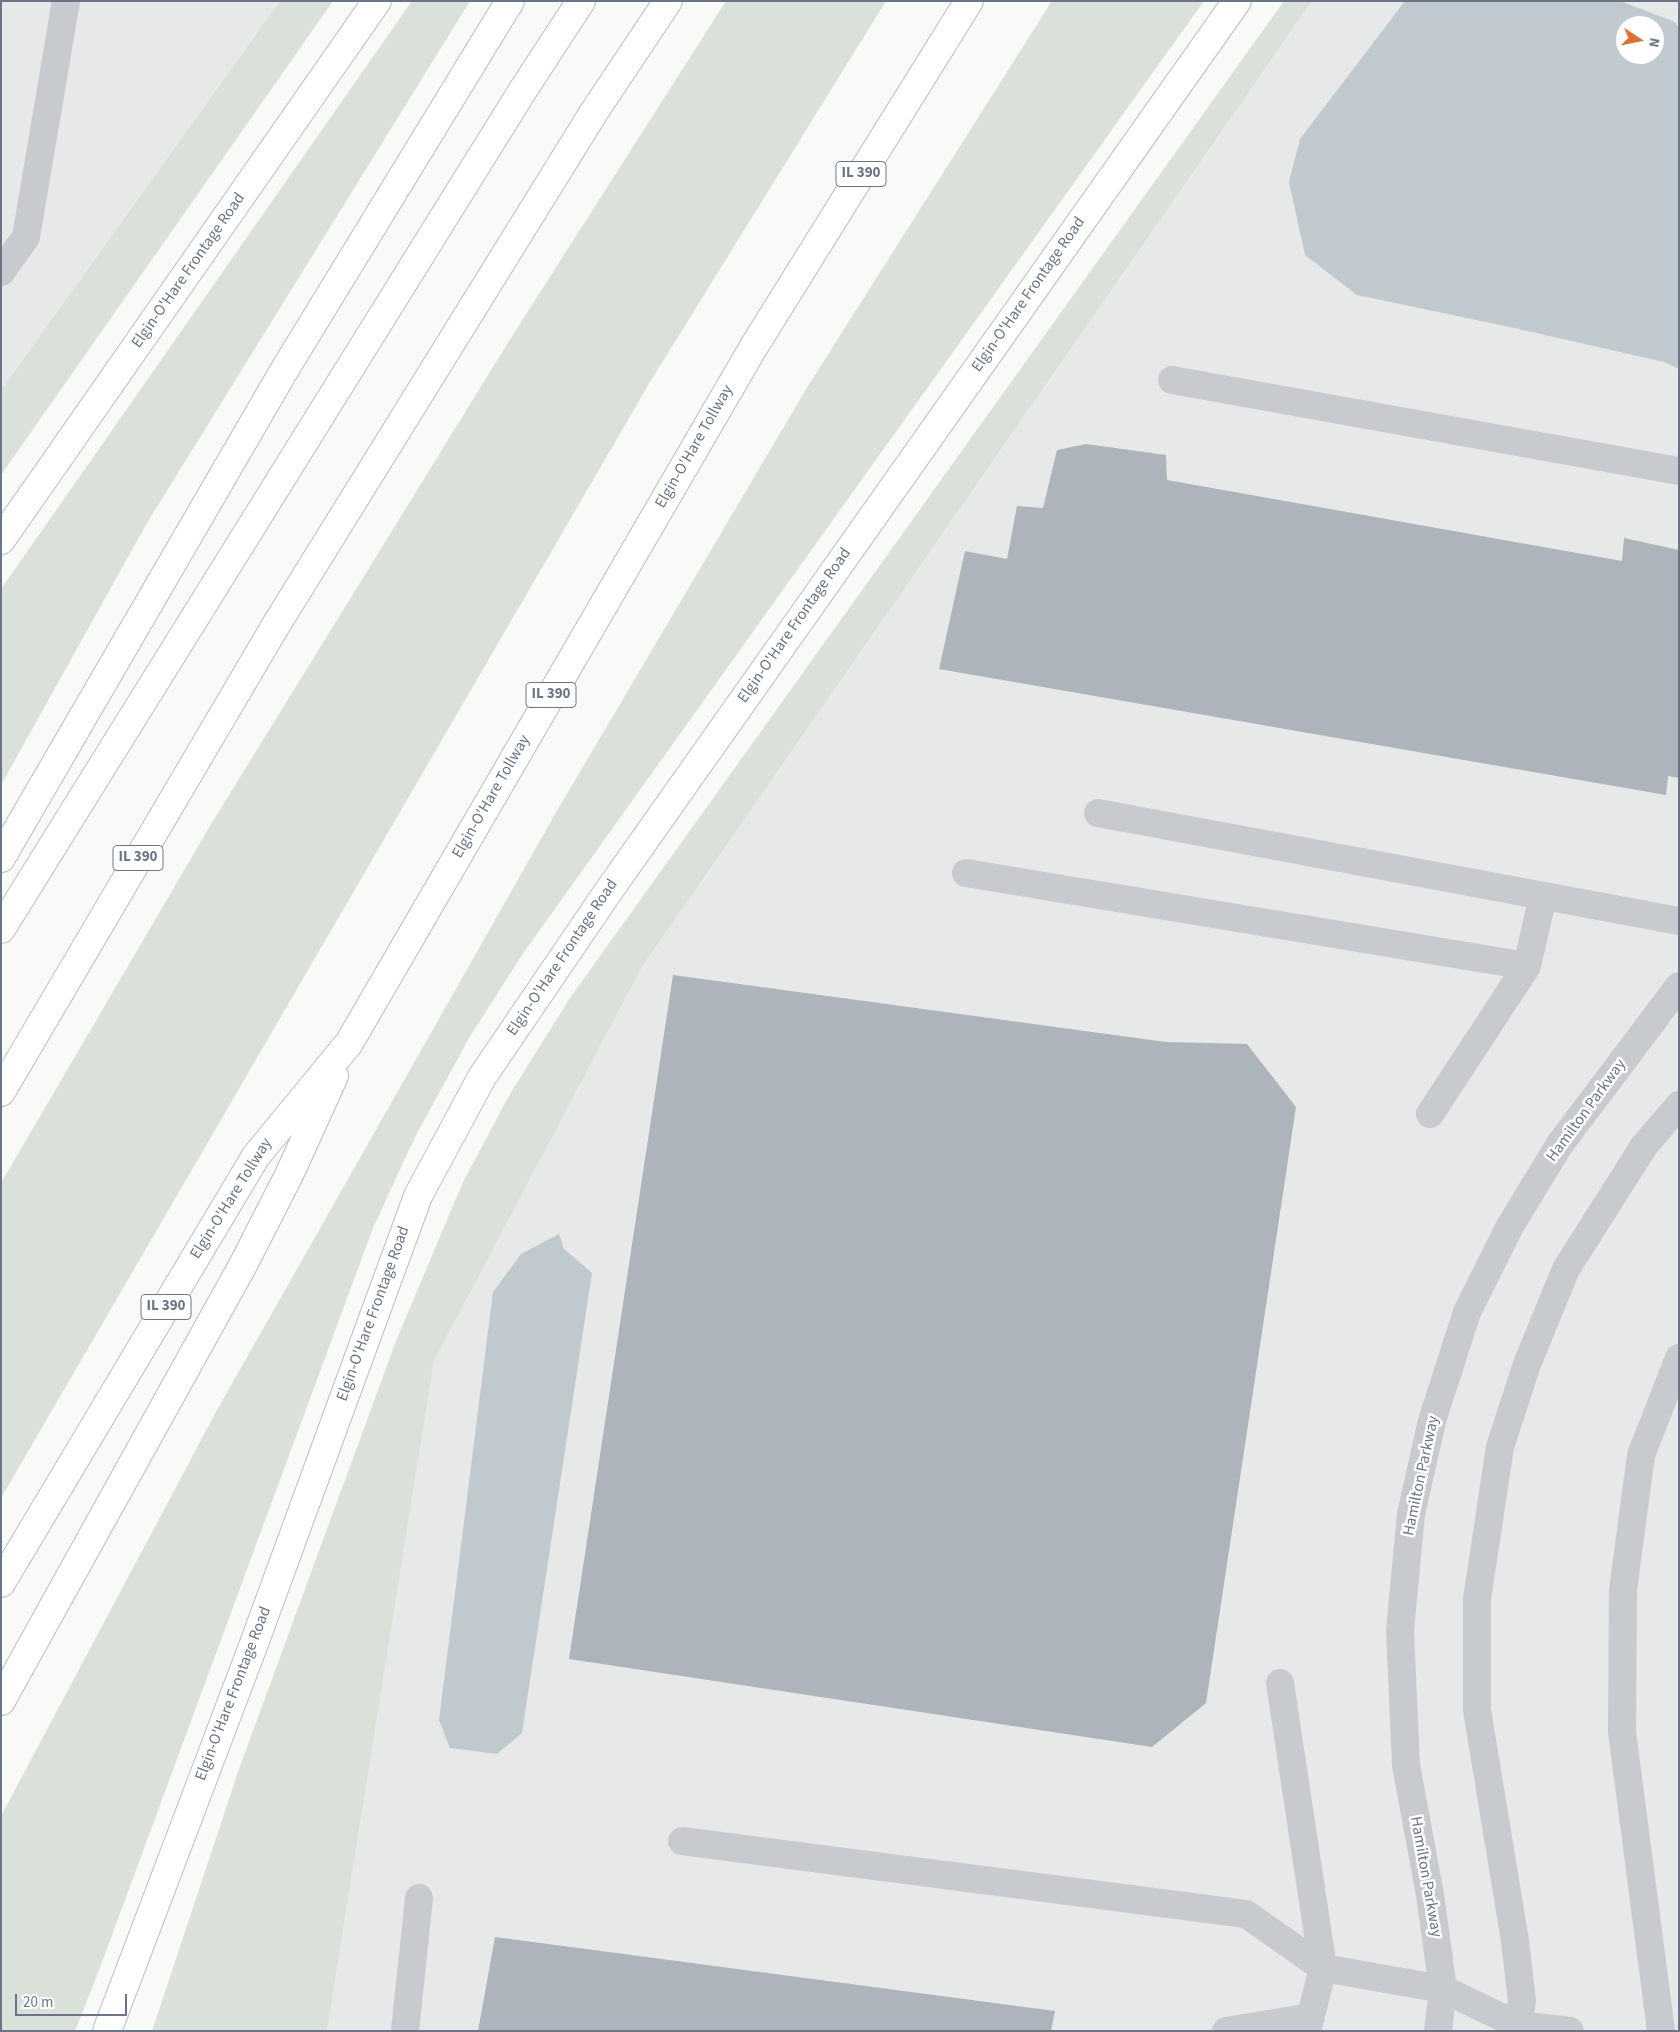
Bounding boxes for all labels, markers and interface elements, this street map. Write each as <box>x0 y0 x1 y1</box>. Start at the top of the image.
north arrow <box>1615 15 1665 65</box>
text: N <box>1643 36 1664 49</box>
road number: IL 390 <box>836 162 886 186</box>
street label: Elgin-O'Hare Frontage Road <box>128 190 250 352</box>
street label: Elgin-O'Hare Frontage Road <box>968 214 1090 376</box>
street label: Elgin-O'Hare Tollway <box>652 382 738 512</box>
street label: Elgin-O'Hare Frontage Road <box>734 545 856 707</box>
road number: IL 390 <box>526 682 576 708</box>
street label: Elgin-O'Hare Tollway <box>449 732 535 862</box>
road number: IL 390 <box>113 846 163 870</box>
street label: Elgin-O'Hare Frontage Road <box>503 876 623 1040</box>
street label: Hamilton Parkway <box>1543 1056 1631 1166</box>
street label: Elgin-O'Hare Tollway <box>187 1135 277 1263</box>
street label: Elgin-O'Hare Frontage Road <box>333 1224 415 1404</box>
road number: IL 390 <box>141 1294 191 1320</box>
street label: Hamilton Parkway <box>1400 1414 1444 1538</box>
street label: Elgin-O'Hare Frontage Road <box>192 1604 276 1784</box>
street label: Hamilton Parkway <box>1405 1815 1445 1939</box>
scale bar <box>18 1984 130 2016</box>
text: 20 m <box>23 1992 53 2013</box>

